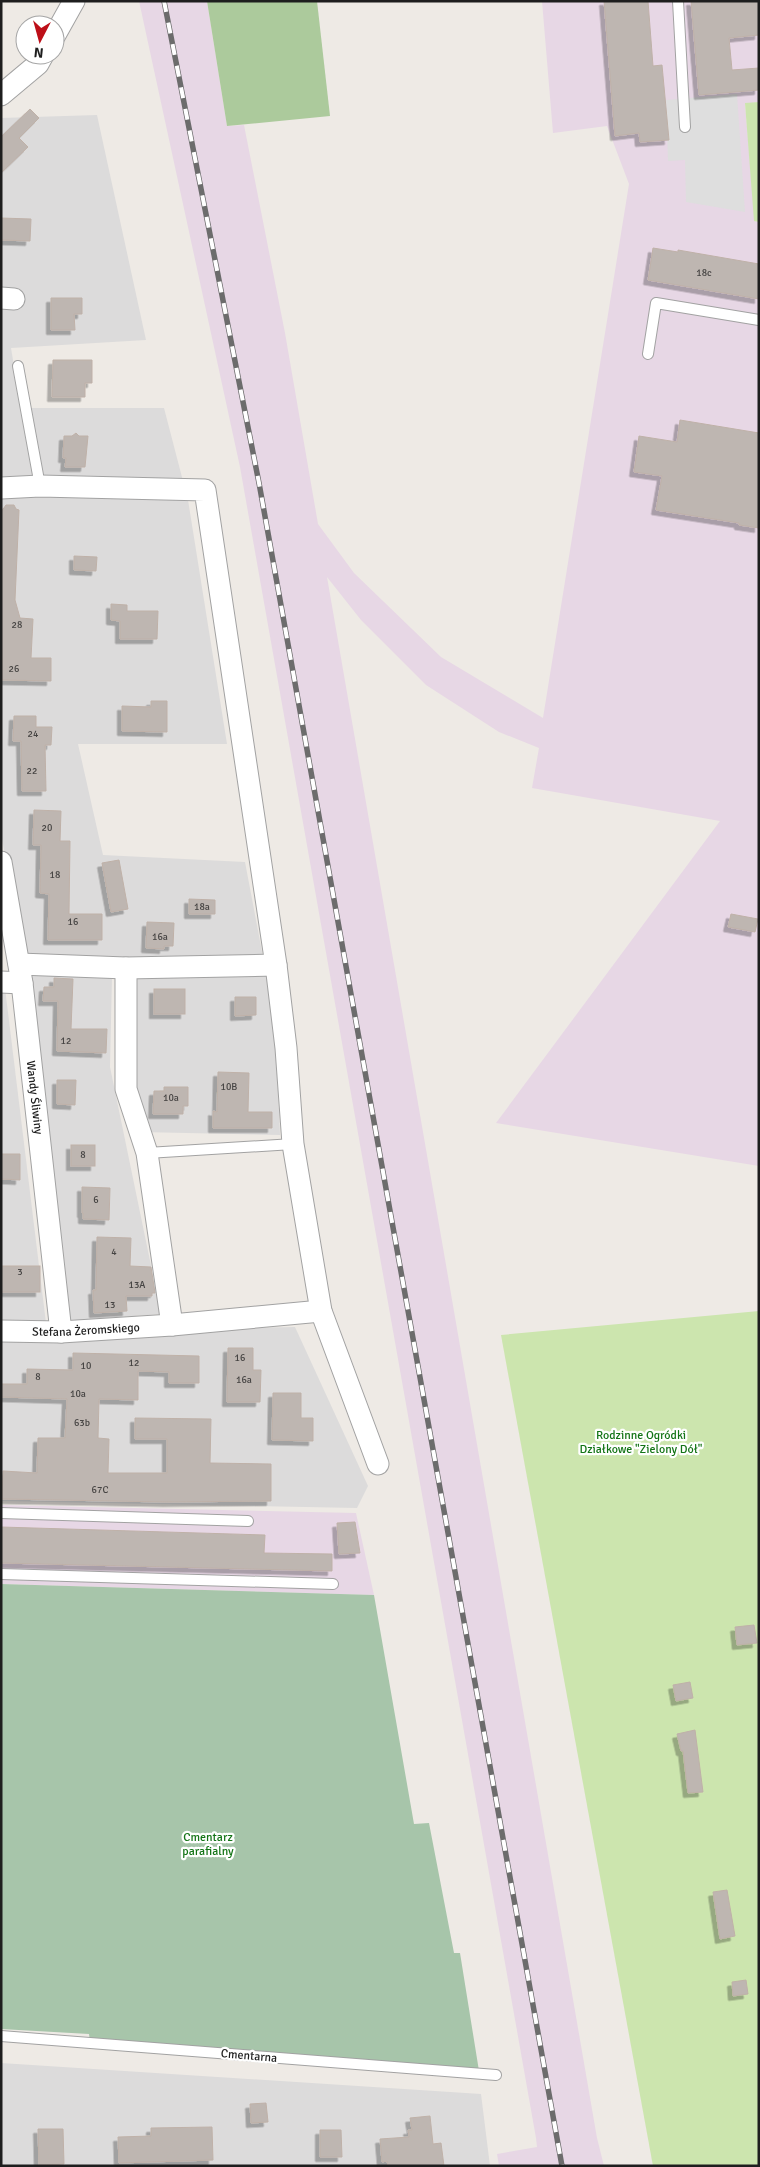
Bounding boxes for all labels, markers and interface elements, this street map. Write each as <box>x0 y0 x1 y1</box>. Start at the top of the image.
north arrow <box>15 15 65 65</box>
text: N <box>33 43 44 61</box>
house number: 18c <box>696 267 712 279</box>
house number: 28 <box>12 619 22 631</box>
house number: 26 <box>9 663 19 675</box>
house number: 24 <box>28 728 39 740</box>
house number: 22 <box>27 765 37 777</box>
house number: 20 <box>42 822 52 834</box>
house number: 18 <box>50 869 60 881</box>
house number: 18a <box>194 901 210 913</box>
house number: 16 <box>68 916 78 928</box>
house number: 16a <box>152 931 168 943</box>
house number: 12 <box>61 1035 71 1047</box>
street label: Wandy Śliwiny <box>23 1060 46 1136</box>
house number: 10B <box>221 1081 237 1093</box>
house number: 10a <box>163 1092 179 1104</box>
house number: 8 <box>80 1149 86 1161</box>
house number: 6 <box>93 1194 99 1206</box>
house number: 4 <box>111 1246 117 1258</box>
house number: 3 <box>17 1266 23 1278</box>
house number: 13A <box>129 1279 145 1291</box>
house number: 13 <box>105 1299 115 1311</box>
street label: Stefana Żeromskiego <box>32 1320 140 1340</box>
house number: 16 <box>235 1352 245 1364</box>
house number: 12 <box>129 1357 139 1369</box>
house number: 10 <box>81 1360 91 1372</box>
house number: 8 <box>35 1371 41 1383</box>
house number: 16a <box>236 1374 252 1386</box>
house number: 10a <box>70 1388 86 1400</box>
house number: 63b <box>74 1417 90 1429</box>
park label: Rodzinne Ogródki Działkowe "Zielony Dół" <box>580 1428 703 1457</box>
house number: 67C <box>92 1484 108 1496</box>
park label: Cmentarz parafialny <box>182 1830 234 1859</box>
street label: Cmentarna <box>220 2046 278 2066</box>

